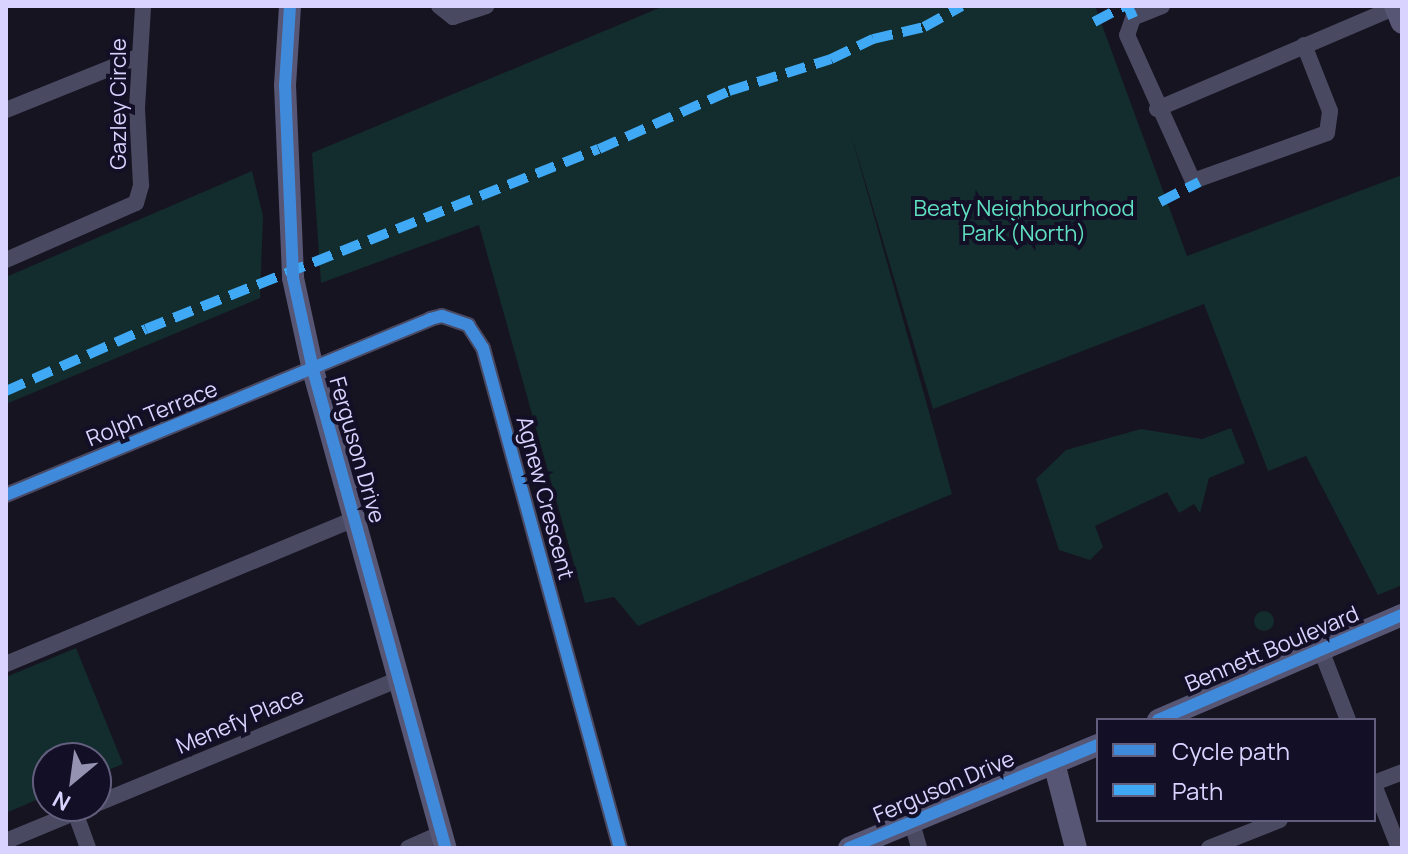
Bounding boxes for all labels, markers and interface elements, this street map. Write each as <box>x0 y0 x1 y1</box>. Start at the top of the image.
street label: Gazley Circle <box>106 38 132 170</box>
park label: Beaty Neighbourhood Park (North) <box>913 195 1135 246</box>
street label: Ferguson Drive <box>324 374 390 526</box>
street label: Rolph Terrace <box>83 376 221 452</box>
street label: Agnew Crescent <box>511 414 579 582</box>
street label: Bennett Boulevard <box>1181 600 1363 698</box>
street label: Menefy Place <box>172 682 308 760</box>
legend <box>1096 718 1376 822</box>
text: Cycle path <box>1172 734 1290 767</box>
north arrow <box>32 742 112 822</box>
street label: Ferguson Drive <box>870 745 1018 829</box>
text: Path <box>1172 774 1223 807</box>
text: N <box>47 784 76 818</box>

